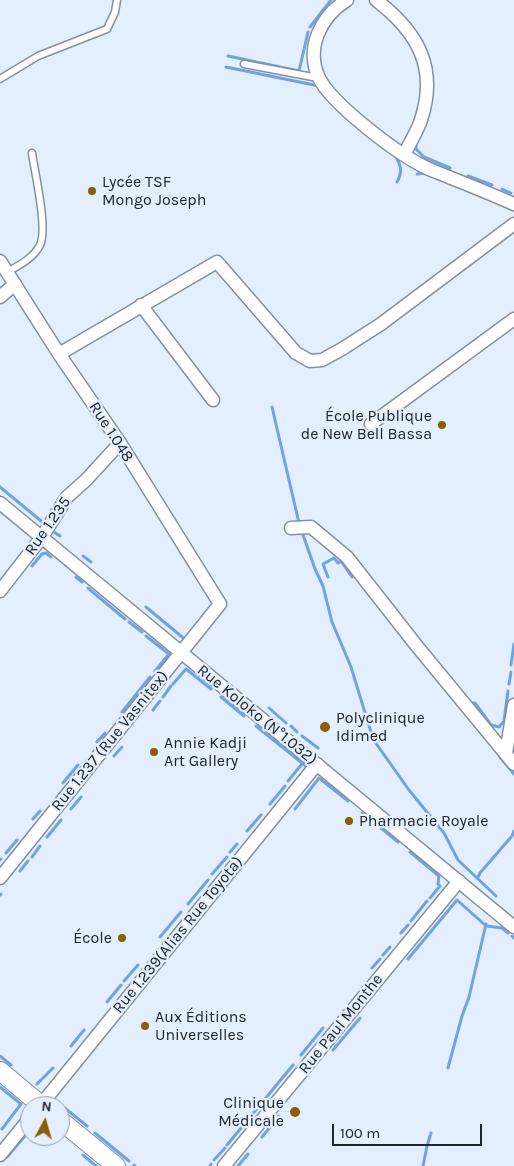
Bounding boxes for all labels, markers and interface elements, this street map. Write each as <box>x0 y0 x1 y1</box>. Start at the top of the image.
place label: Lycée TSF Mongo Joseph <box>102 172 206 210</box>
marker: Lycée TSF Mongo Joseph <box>86 185 98 197</box>
street label: Rue 1.048 <box>84 398 138 466</box>
place label: École Publique de New Bell Bassa <box>301 406 432 444</box>
marker: École Publique de New Bell Bassa <box>436 419 448 431</box>
street label: Rue 1.235 <box>21 493 75 559</box>
street label: Rue Koloko (N°1.032) <box>193 661 321 769</box>
street label: Rue 1.237 (Rue Vasnitex) <box>47 667 173 815</box>
place label: Polyclinique Idimed <box>336 708 425 746</box>
marker: Polyclinique Idimed <box>318 720 332 734</box>
place label: Annie Kadji Art Gallery <box>164 733 247 771</box>
marker: Annie Kadji Art Gallery <box>148 746 160 758</box>
place label: Pharmacie Royale <box>359 811 488 831</box>
marker: Pharmacie Royale <box>343 815 355 827</box>
street label: Rue 1.239(Alias Rue Toyota) <box>109 853 247 1017</box>
place label: École <box>73 928 112 948</box>
marker: École <box>116 932 128 944</box>
street label: Rue Paul Monthe <box>295 970 387 1078</box>
place label: Aux Éditions Universelles <box>155 1007 247 1045</box>
marker: Aux Éditions Universelles <box>139 1020 151 1032</box>
place label: Clinique Médicale <box>218 1093 284 1131</box>
north arrow <box>20 1096 70 1146</box>
text: N <box>41 1098 52 1116</box>
marker: Clinique Médicale <box>288 1105 302 1119</box>
scale bar <box>334 1114 484 1146</box>
text: 100 m <box>340 1124 380 1142</box>

